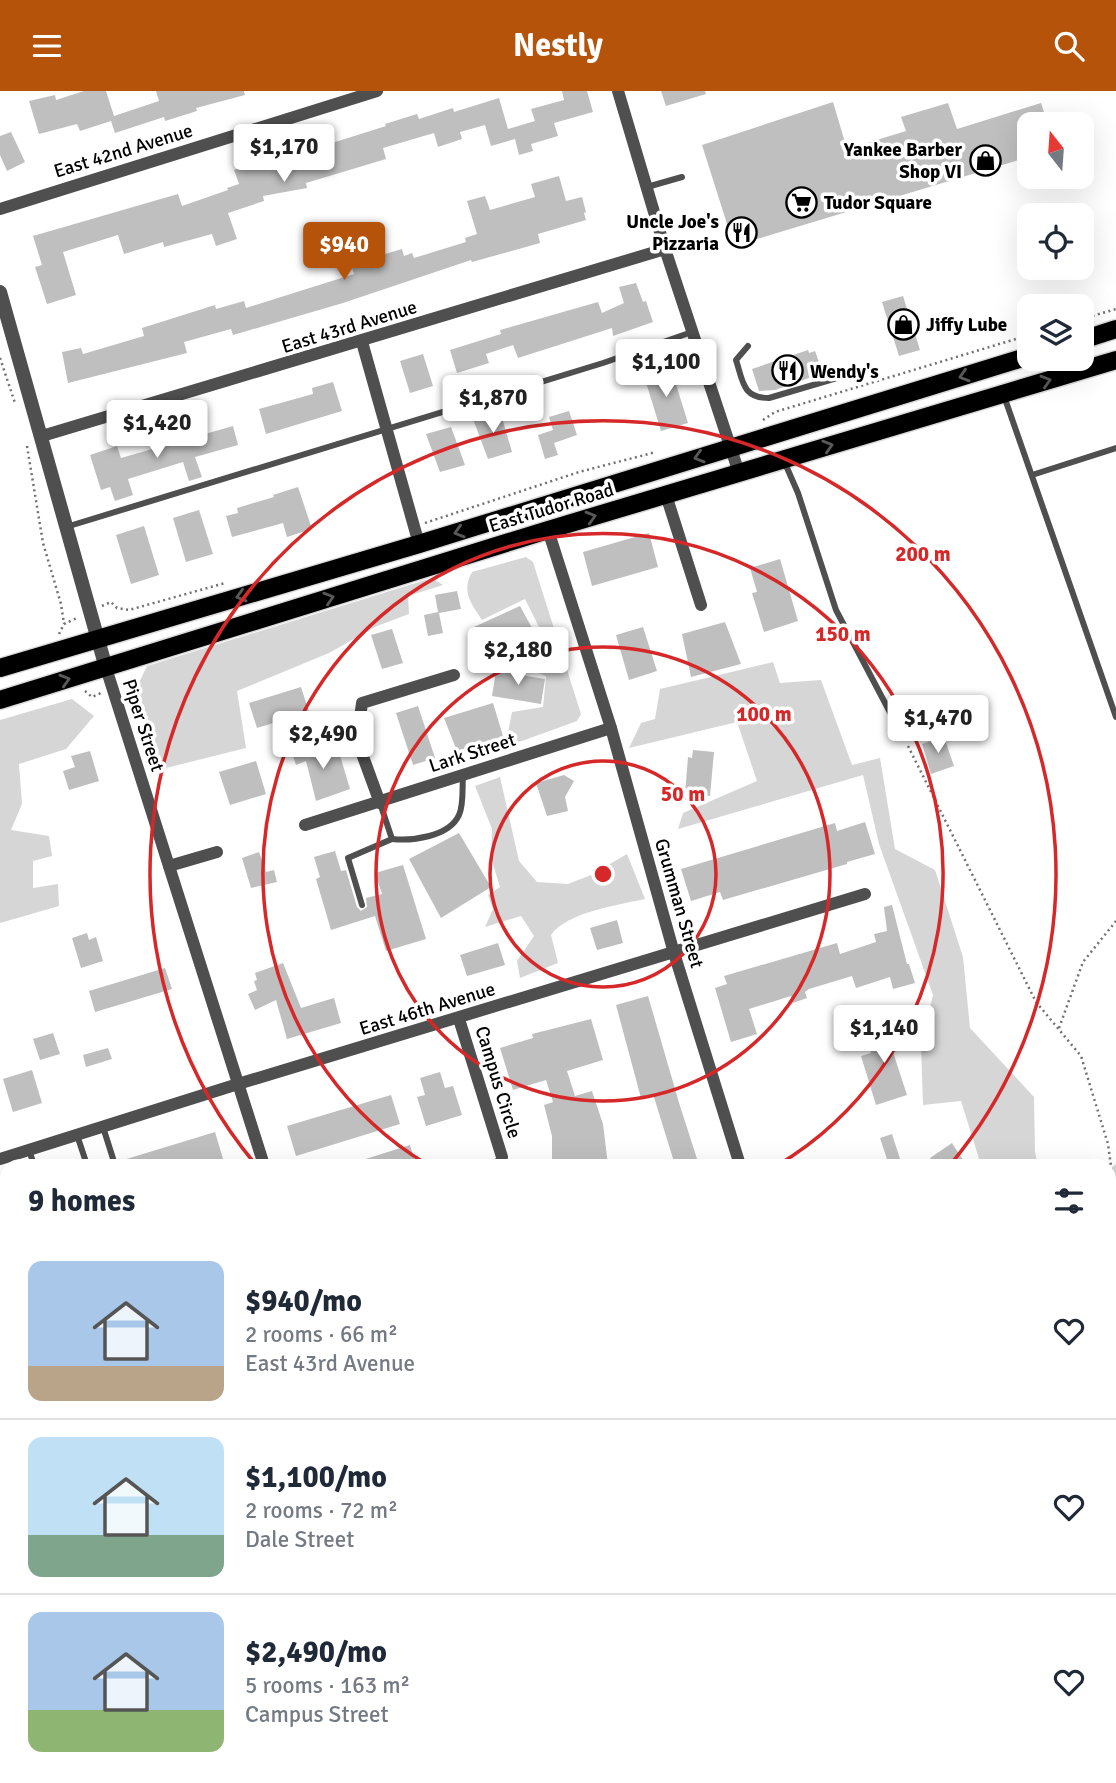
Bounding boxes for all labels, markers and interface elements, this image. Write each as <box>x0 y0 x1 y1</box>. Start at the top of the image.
text: Nestly <box>513 26 603 65</box>
icon: menu <box>28 27 66 65</box>
icon: search <box>1050 27 1088 65</box>
north arrow <box>1017 112 1094 189</box>
map controls <box>1017 112 1094 371</box>
street label: East 42nd Avenue <box>51 118 196 183</box>
pin: $1,170 <box>227 125 341 184</box>
text: $1,170 <box>250 132 318 161</box>
place label: Yankee Barber Shop VI <box>843 138 962 184</box>
shop icon: Yankee Barber Shop VI <box>968 143 1002 177</box>
supermarket icon: Tudor Square <box>784 185 818 219</box>
place label: Tudor Square <box>824 191 932 215</box>
button: locate <box>1017 203 1094 280</box>
place label: Uncle Joe's Pizzaria <box>626 210 719 256</box>
restaurant icon: Uncle Joe's Pizzaria <box>725 215 759 249</box>
pin: $940 <box>303 223 385 282</box>
text: $940 <box>319 230 369 259</box>
button: layers <box>1017 294 1094 371</box>
street label: East 43rd Avenue <box>279 295 420 359</box>
shop icon: Jiffy Lube <box>886 307 920 341</box>
place label: Jiffy Lube <box>926 313 1007 337</box>
pin: $1,100 <box>609 339 723 399</box>
text: $1,100 <box>632 347 700 376</box>
restaurant icon: Wendy's <box>770 354 804 388</box>
place label: Wendy's <box>810 360 879 384</box>
one-way arrow <box>958 368 970 382</box>
pin: $1,870 <box>436 375 550 435</box>
one-way arrow <box>1039 375 1051 390</box>
text: $1,870 <box>459 383 527 412</box>
pin: $1,420 <box>100 401 214 460</box>
text: $1,420 <box>123 408 191 437</box>
one-way arrow <box>821 440 833 455</box>
one-way arrow <box>694 449 706 464</box>
street label: East Tudor Road <box>486 478 617 538</box>
one-way arrow <box>585 511 597 525</box>
one-way arrow <box>453 523 465 538</box>
text: 200 m <box>895 541 951 567</box>
one-way arrow <box>235 588 247 603</box>
one-way arrow <box>323 592 335 606</box>
text: 150 m <box>815 621 871 647</box>
pin: $2,180 <box>461 627 575 687</box>
text: $2,180 <box>484 635 552 664</box>
one-way arrow <box>59 673 71 688</box>
street label: Piper Street <box>117 676 169 775</box>
pin: $1,470 <box>881 695 995 755</box>
text: 100 m <box>736 701 792 727</box>
text: $1,470 <box>904 703 972 732</box>
pin: $2,490 <box>266 711 380 771</box>
text: $2,490 <box>289 719 357 748</box>
street label: Lark Street <box>426 728 519 778</box>
text: 50 m <box>661 781 705 807</box>
street label: Grumman Street <box>649 836 709 971</box>
centre of rings <box>591 862 615 886</box>
street label: East 46th Avenue <box>357 977 498 1041</box>
pin: $1,140 <box>827 1005 941 1065</box>
text: $1,140 <box>850 1013 918 1042</box>
street label: Campus Circle <box>470 1023 527 1141</box>
icon: filters <box>1050 1182 1088 1220</box>
text: 9 homes <box>28 1183 135 1220</box>
text: $940/mo <box>245 1283 362 1320</box>
icon: home <box>84 1289 168 1373</box>
icon: heart <box>1050 1312 1088 1350</box>
text: 2 rooms · 66 m² <box>245 1320 398 1349</box>
text: East 43rd Avenue <box>245 1349 415 1378</box>
text: $1,100/mo <box>245 1459 387 1496</box>
icon: home <box>84 1465 168 1549</box>
icon: heart <box>1050 1488 1088 1526</box>
text: 2 rooms · 72 m² <box>245 1496 398 1525</box>
text: Dale Street <box>245 1525 354 1554</box>
text: $2,490/mo <box>245 1634 387 1671</box>
icon: home <box>84 1640 168 1724</box>
icon: heart <box>1050 1663 1088 1701</box>
text: 5 rooms · 163 m² <box>245 1671 410 1700</box>
text: Campus Street <box>245 1700 389 1729</box>

